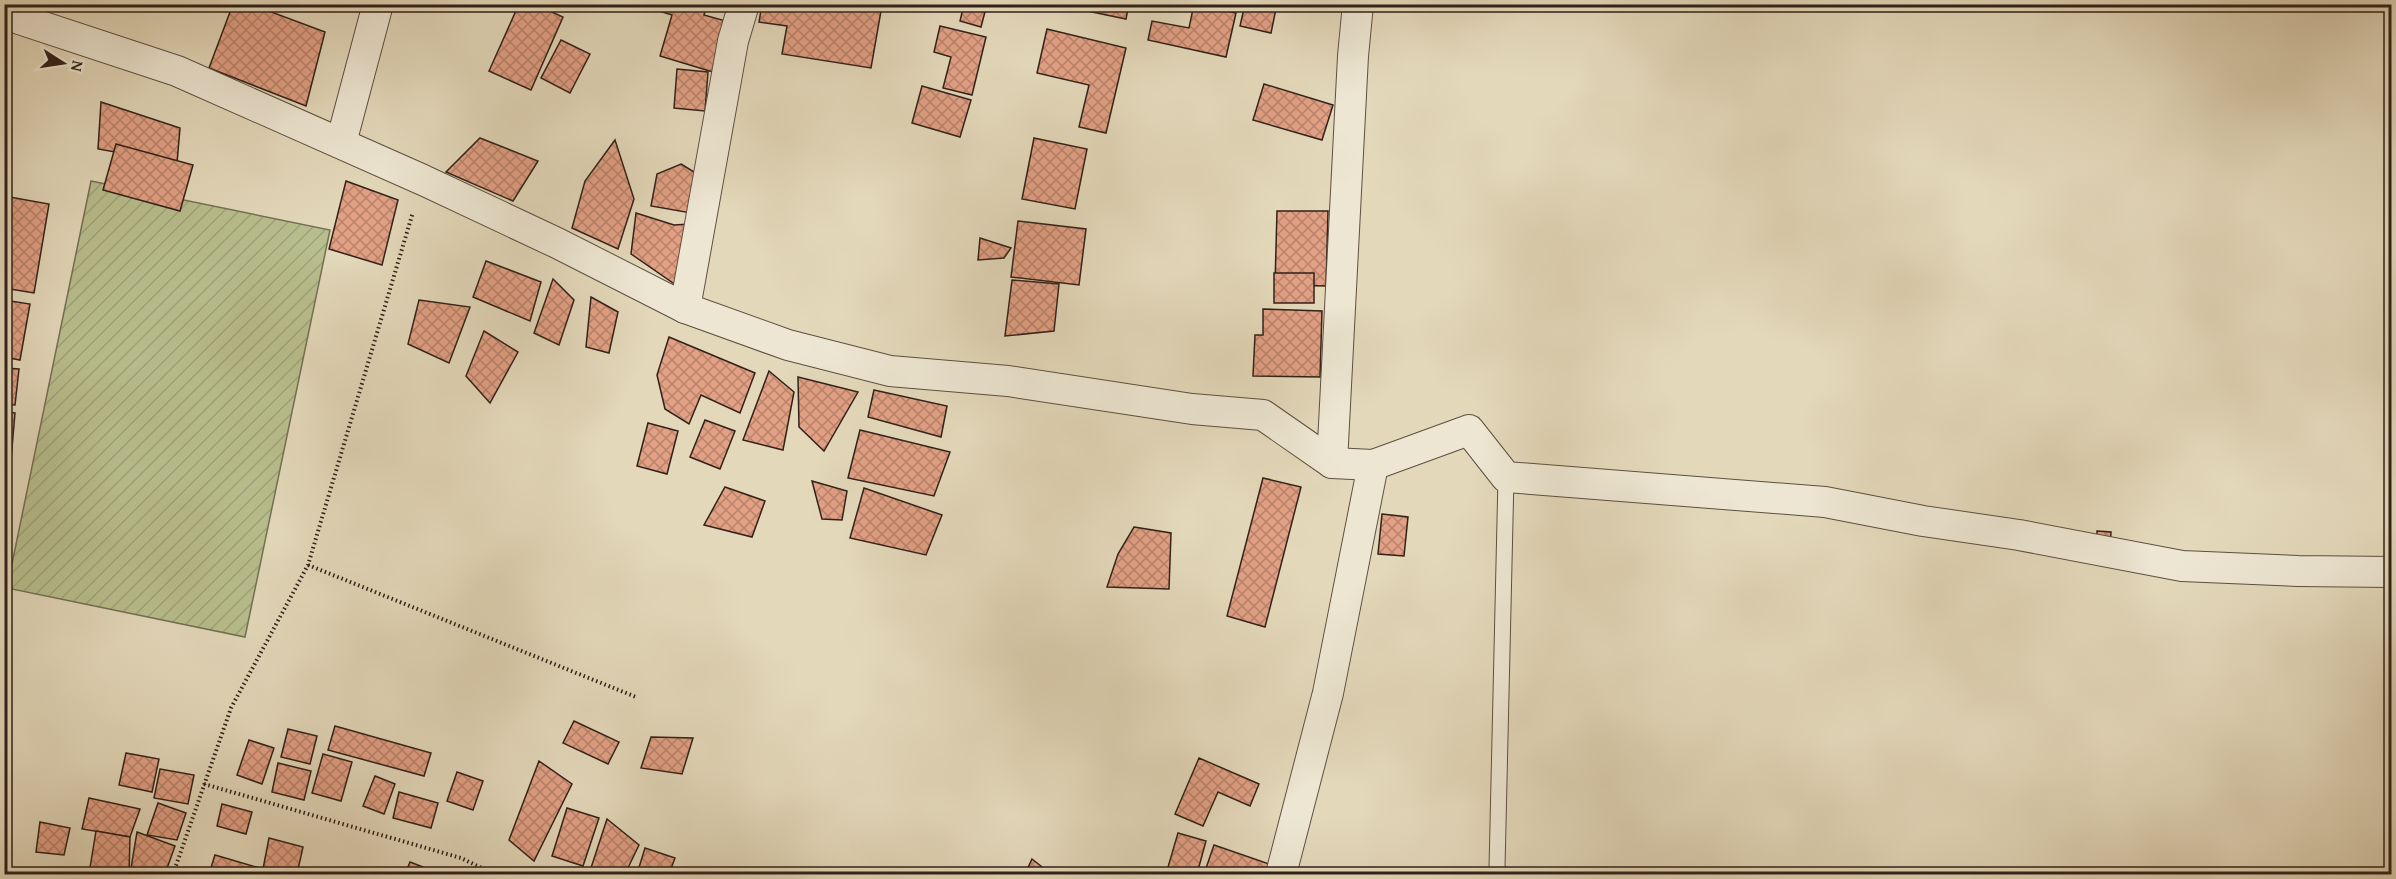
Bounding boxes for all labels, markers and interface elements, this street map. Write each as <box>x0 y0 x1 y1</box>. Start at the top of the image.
north arrow <box>33 33 93 93</box>
text: N <box>65 58 91 74</box>

